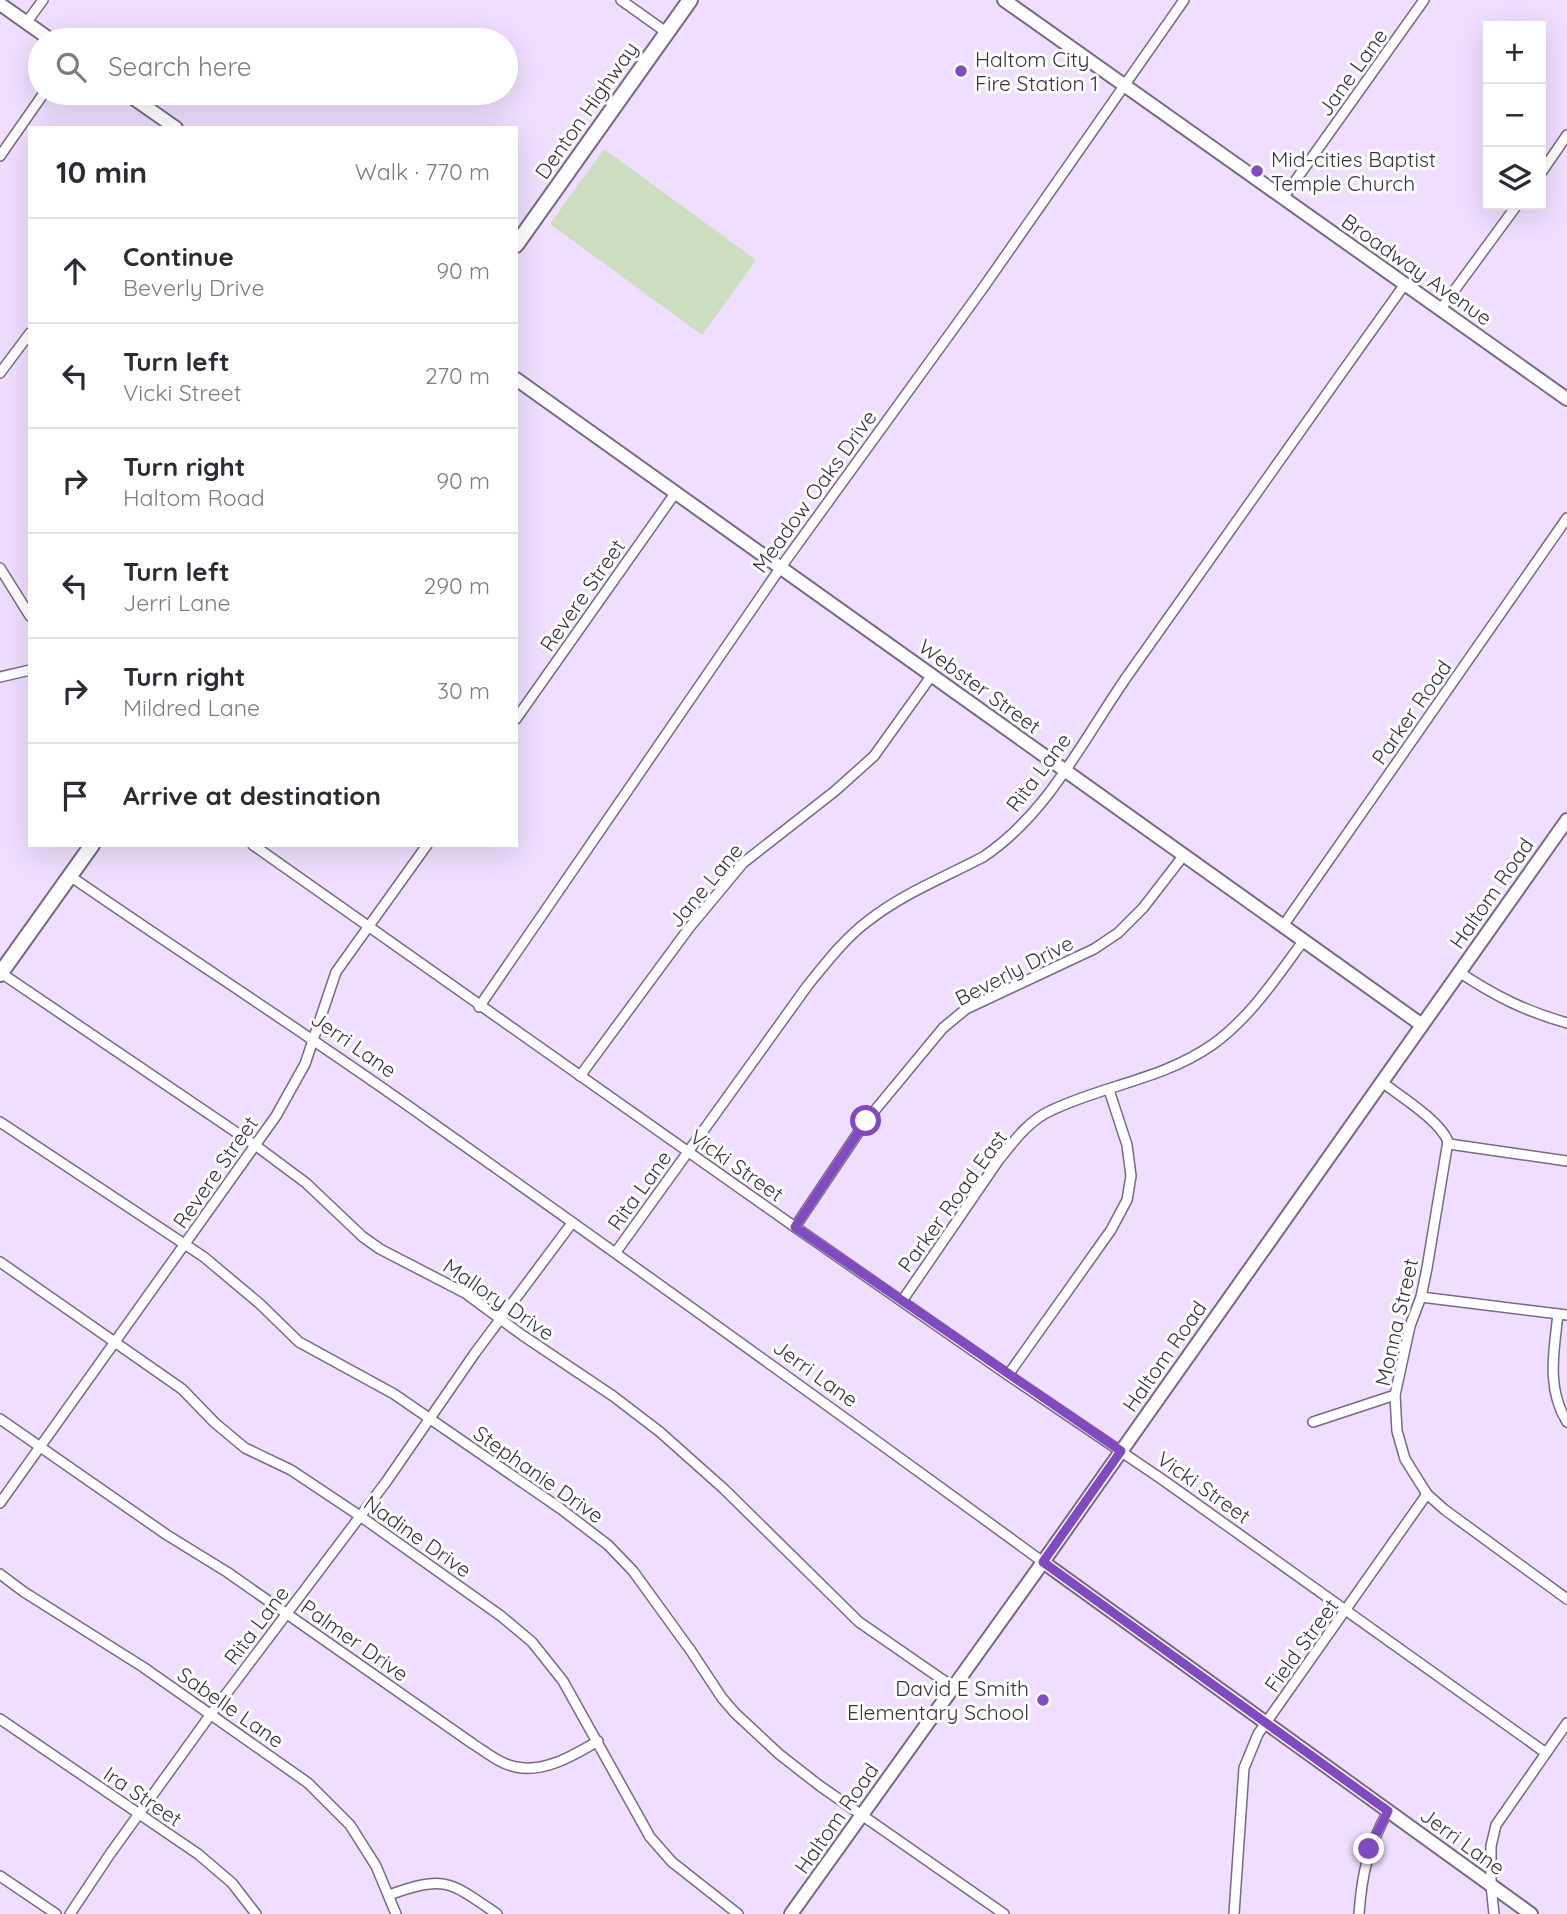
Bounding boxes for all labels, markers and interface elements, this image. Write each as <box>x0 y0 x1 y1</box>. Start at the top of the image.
map controls <box>1483 21 1546 210</box>
button: + <box>1483 21 1546 84</box>
street label: Jane Lane <box>1311 23 1393 121</box>
search box <box>28 28 518 105</box>
street label: Denton Highway <box>529 36 643 184</box>
place label: Haltom City Fire Station 1 <box>975 46 1098 96</box>
icon: search <box>52 48 90 86</box>
text: Search here <box>108 50 252 83</box>
marker: Haltom City Fire Station 1 <box>953 63 969 79</box>
button: − <box>1483 84 1546 147</box>
place label: Mid-cities Baptist Temple Church <box>1271 146 1436 196</box>
button: layers <box>1483 147 1546 210</box>
text: 10 min <box>56 153 147 191</box>
text: Walk · 770 m <box>355 157 490 186</box>
marker: Mid-cities Baptist Temple Church <box>1249 163 1265 179</box>
street label: Broadway Avenue <box>1337 207 1497 331</box>
text: Continue <box>123 240 234 273</box>
icon: ahead <box>56 252 94 290</box>
text: 90 m <box>436 256 490 285</box>
text: Beverly Drive <box>123 273 264 302</box>
text: Turn left <box>123 345 230 378</box>
icon: left <box>56 357 94 395</box>
text: 270 m <box>425 361 490 390</box>
text: Vicki Street <box>123 378 242 407</box>
street label: Meadow Oaks Drive <box>746 404 882 578</box>
text: Turn right <box>123 450 245 483</box>
icon: right <box>56 462 94 500</box>
text: 90 m <box>436 466 490 495</box>
text: Haltom Road <box>123 483 265 512</box>
street label: Revere Street <box>534 534 630 656</box>
text: Turn left <box>123 555 230 588</box>
icon: left <box>56 567 94 605</box>
text: 290 m <box>423 571 490 600</box>
text: Jerri Lane <box>123 588 231 617</box>
street label: Webster Street <box>914 633 1046 739</box>
street label: Parker Road <box>1365 655 1457 769</box>
text: Turn right <box>123 660 245 693</box>
icon: right <box>56 672 94 710</box>
text: 30 m <box>437 676 490 705</box>
text: Mildred Lane <box>123 693 260 722</box>
street label: Rita Lane <box>1000 727 1076 817</box>
icon: arrive <box>56 777 94 815</box>
text: Arrive at destination <box>123 779 381 812</box>
street label: Haltom Road <box>1443 833 1539 953</box>
street label: Jane Lane <box>662 837 748 933</box>
street label: Beverly Drive <box>951 929 1077 1011</box>
street label: Jerri Lane <box>306 1005 402 1083</box>
route start <box>850 1105 881 1136</box>
street label: Revere Street <box>167 1111 263 1233</box>
street label: Vicki Street <box>685 1123 789 1207</box>
street label: Parker Road East <box>892 1125 1012 1277</box>
street label: Rita Lane <box>601 1145 677 1235</box>
street label: Mallory Drive <box>438 1252 560 1346</box>
street label: Monna Street <box>1369 1256 1423 1388</box>
street label: Haltom Road <box>1116 1296 1212 1416</box>
street label: Jerri Lane <box>769 1334 863 1412</box>
street label: Stephanie Drive <box>469 1420 609 1528</box>
street label: Vicki Street <box>1152 1445 1256 1529</box>
street label: Nadine Drive <box>359 1489 477 1583</box>
street label: Rita Lane <box>218 1580 294 1670</box>
street label: Palmer Drive <box>296 1593 414 1687</box>
street label: Field Street <box>1259 1593 1343 1697</box>
street label: Sabelle Lane <box>173 1661 289 1753</box>
place label: David E Smith Elementary School <box>847 1675 1029 1725</box>
marker: David E Smith Elementary School <box>1035 1692 1051 1708</box>
street label: Haltom Road <box>788 1758 884 1878</box>
street label: Ira Street <box>99 1760 187 1832</box>
street label: Jerri Lane <box>1416 1802 1510 1880</box>
route end <box>1353 1833 1384 1864</box>

